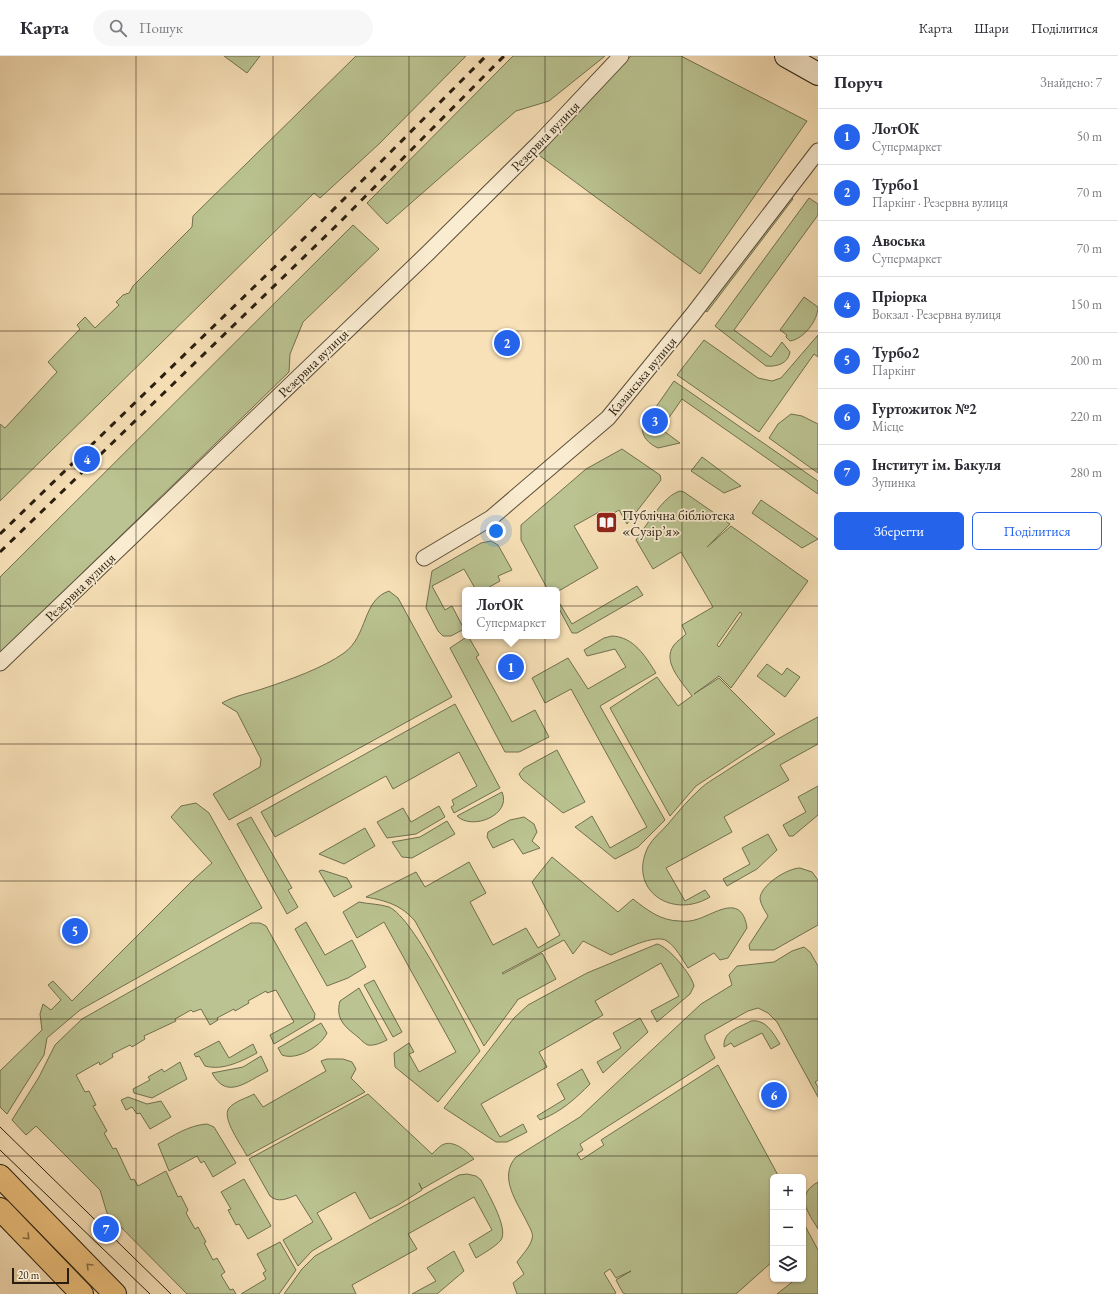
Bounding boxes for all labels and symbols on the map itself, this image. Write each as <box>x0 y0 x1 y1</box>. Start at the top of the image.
street label: Резервна вулиця <box>507 97 583 175</box>
street label: Резервна вулиця <box>274 325 352 401</box>
pin: 2 <box>494 328 520 358</box>
street label: Казанська вулиця <box>604 333 680 419</box>
pin: 3 <box>642 406 668 436</box>
pin: 4 <box>74 444 100 474</box>
place label: Публічна бібліотека «Сузір’я» <box>622 506 735 540</box>
library icon: Публічна бібліотека «Сузір’я» <box>594 510 620 536</box>
your location <box>486 521 506 541</box>
street label: Резервна вулиця <box>41 549 119 625</box>
pin: 1 <box>498 652 524 682</box>
pin: 5 <box>62 916 88 946</box>
pin: 6 <box>761 1080 787 1110</box>
pin: 7 <box>93 1214 119 1244</box>
one-way arrow <box>22 1232 30 1240</box>
one-way arrow <box>86 1263 94 1271</box>
scale bar <box>12 1266 69 1285</box>

